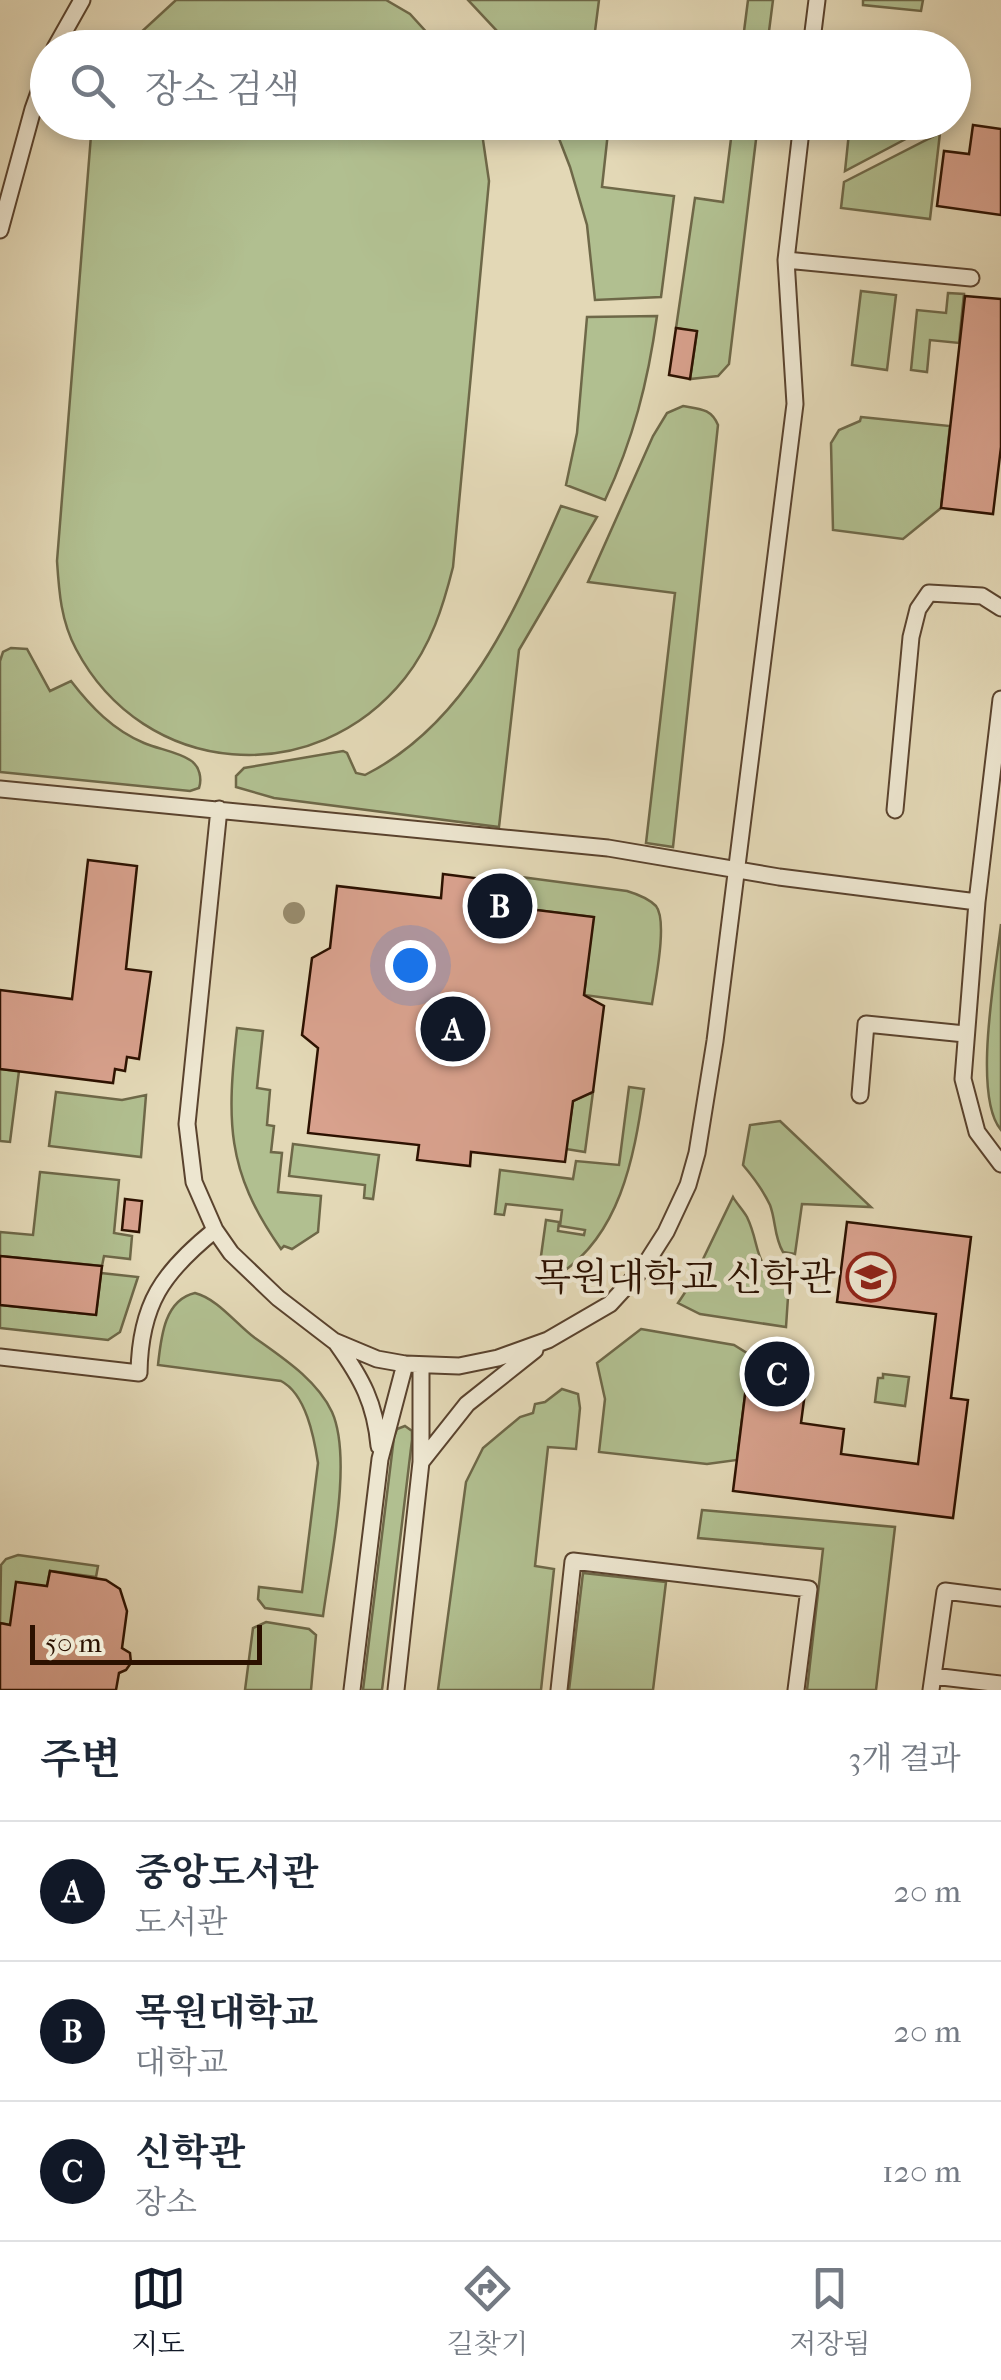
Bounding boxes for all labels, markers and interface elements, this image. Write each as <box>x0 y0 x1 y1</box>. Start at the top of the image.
search box <box>30 30 971 140</box>
icon: search <box>65 58 120 113</box>
text: 장소 검색 <box>145 67 300 112</box>
pin: B <box>468 868 532 944</box>
your location <box>385 940 436 991</box>
pin: A <box>420 992 486 1066</box>
school or university icon: 목원대학교 신학관 <box>845 1251 897 1303</box>
place label: 목원대학교 신학관 <box>534 1255 836 1300</box>
pin: C <box>744 1336 810 1412</box>
scale bar <box>30 1620 262 1664</box>
text: 50 m <box>45 1626 102 1659</box>
text: 주변 <box>40 1735 121 1784</box>
text: 3개 결과 <box>848 1740 961 1777</box>
text: 중앙도서관 <box>135 1850 319 1895</box>
text: A <box>62 1873 83 1910</box>
text: 20 m <box>893 1873 961 1910</box>
text: 도서관 <box>135 1904 228 1941</box>
text: 목원대학교 <box>135 1990 319 2035</box>
text: B <box>62 2013 83 2050</box>
text: 20 m <box>893 2013 961 2050</box>
text: 대학교 <box>135 2044 228 2081</box>
text: 신학관 <box>135 2130 245 2175</box>
text: C <box>62 2153 83 2190</box>
text: 120 m <box>882 2153 961 2190</box>
text: 장소 <box>135 2184 197 2221</box>
tab: 지도 <box>131 2261 186 2361</box>
tab: 길찾기 <box>447 2261 528 2361</box>
tab: 저장됨 <box>789 2261 870 2361</box>

